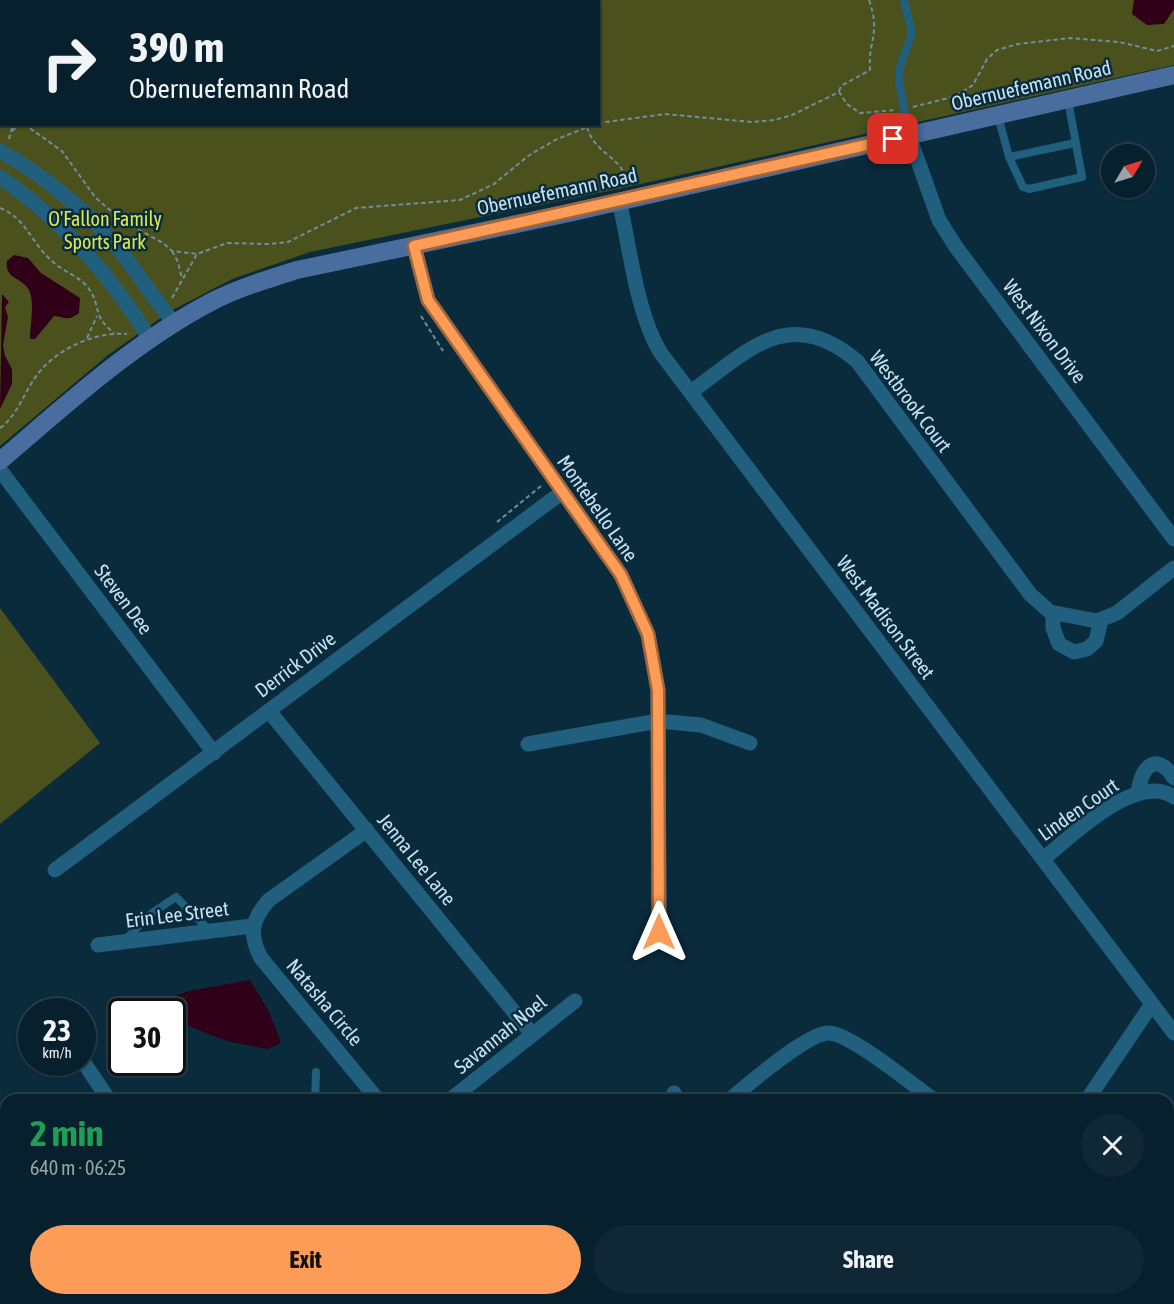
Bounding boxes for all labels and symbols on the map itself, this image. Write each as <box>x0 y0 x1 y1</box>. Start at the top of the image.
street label: Obernuefemann Road <box>949 55 1113 115</box>
pin <box>867 113 918 164</box>
north arrow <box>1101 144 1155 198</box>
street label: Obernuefemann Road <box>475 163 639 219</box>
park label: O'Fallon Family Sports Park <box>48 207 162 253</box>
street label: West Nixon Drive <box>999 275 1091 387</box>
street label: Westbrook Court <box>865 346 957 456</box>
street label: Montebello Lane <box>553 451 643 565</box>
street label: West Madison Street <box>832 551 940 683</box>
street label: Steven Dee <box>90 559 158 639</box>
street label: Derrick Drive <box>250 626 340 702</box>
street label: Linden Court <box>1033 773 1123 845</box>
street label: Jenna Lee Lane <box>373 809 461 909</box>
street label: Erin Lee Street <box>124 896 230 932</box>
position arrow <box>627 900 691 964</box>
street label: Natasha Circle <box>282 954 368 1050</box>
street label: Savannah Noel <box>449 989 551 1078</box>
speed limit sign: 30 <box>108 998 186 1076</box>

